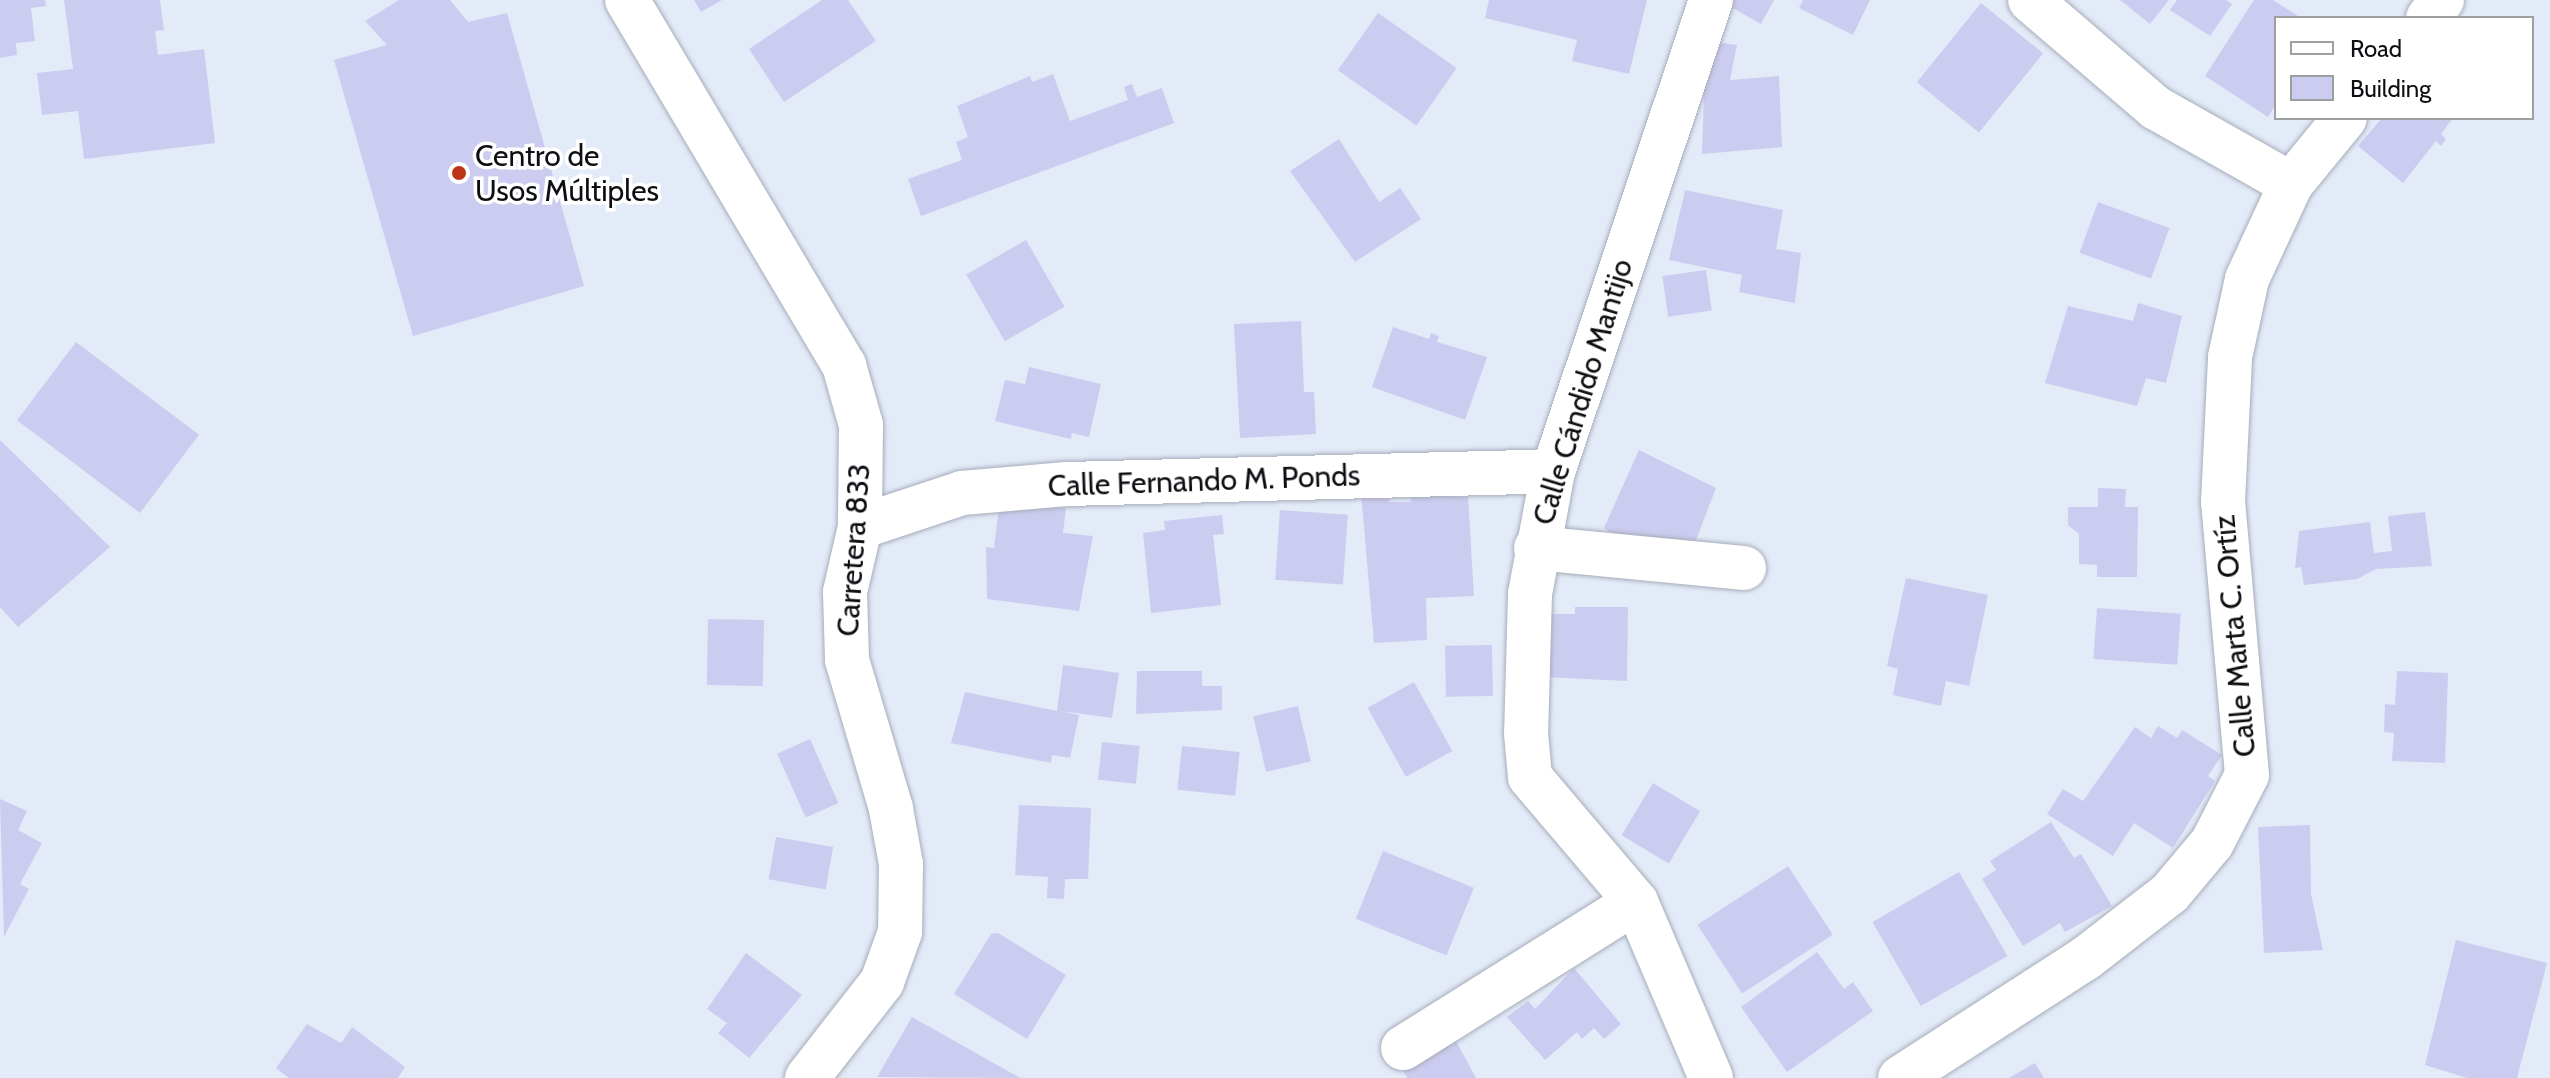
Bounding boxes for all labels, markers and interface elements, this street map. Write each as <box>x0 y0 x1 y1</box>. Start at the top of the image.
legend <box>2274 16 2534 120</box>
text: Road <box>2350 34 2402 63</box>
text: Building <box>2350 74 2431 103</box>
place label: Centro de Usos Múltiples <box>475 138 659 208</box>
marker: Centro de Usos Múltiples <box>450 164 468 182</box>
street label: Calle Cándido Mantijo <box>1525 255 1641 529</box>
street label: Calle Fernando M. Ponds <box>1047 458 1361 504</box>
street label: Carretera 833 <box>830 462 878 638</box>
street label: Calle Marta C. Ortíz <box>2206 514 2264 758</box>

